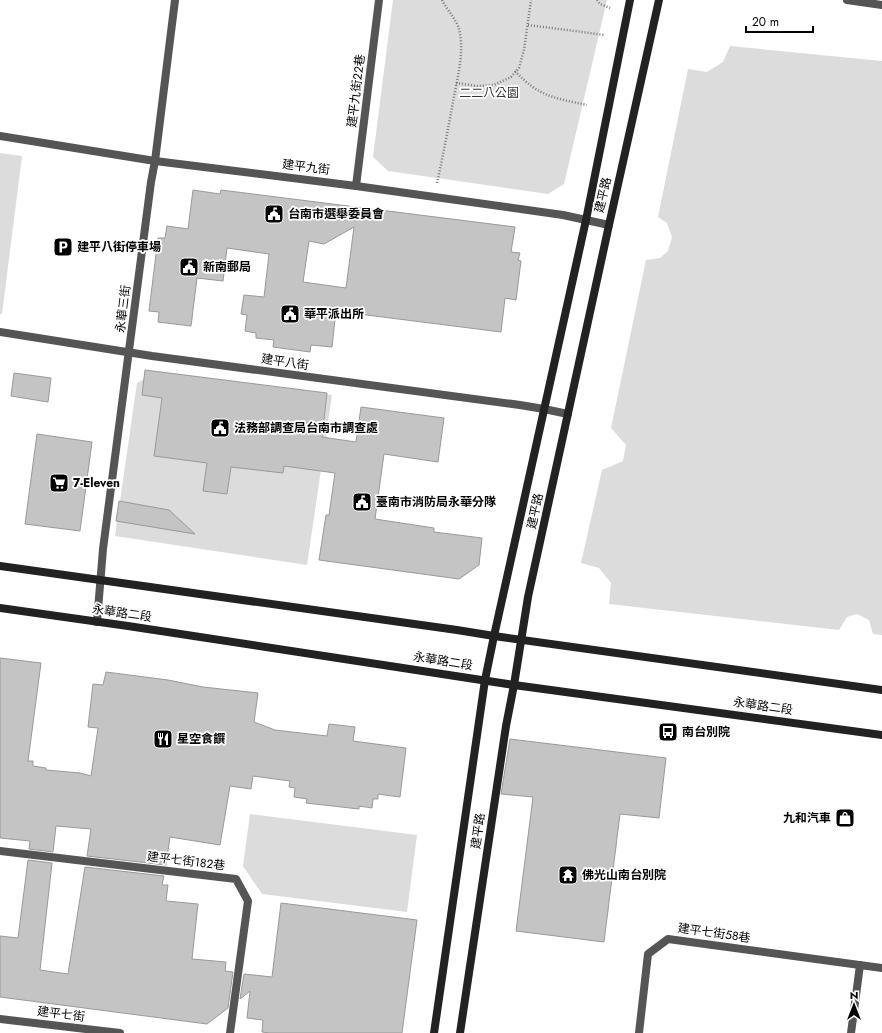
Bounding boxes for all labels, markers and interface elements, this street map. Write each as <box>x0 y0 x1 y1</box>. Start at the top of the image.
scale bar <box>746 8 813 34</box>
text: 20 m <box>752 13 779 31</box>
street label: 建平九街22巷 <box>343 53 369 129</box>
park label: 二二八公園 <box>459 84 519 102</box>
street label: 建平九街 <box>281 155 331 179</box>
street label: 建平路 <box>590 175 616 215</box>
public building icon: 台南市選舉委員會 <box>263 203 285 225</box>
place label: 台南市選舉委員會 <box>288 205 384 223</box>
parking icon: 建平八街停車場 <box>52 236 74 258</box>
place label: 建平八街停車場 <box>77 238 161 256</box>
public building icon: 新南郵局 <box>178 256 200 278</box>
place label: 新南郵局 <box>203 258 251 276</box>
street label: 永華三街 <box>111 284 135 334</box>
public building icon: 華平派出所 <box>279 303 301 325</box>
place label: 華平派出所 <box>304 305 364 323</box>
street label: 建平八街 <box>260 350 310 374</box>
public building icon: 法務部調查局台南市調查處 <box>209 417 231 439</box>
place label: 法務部調查局台南市調查處 <box>234 419 378 437</box>
supermarket icon: 7-Eleven <box>48 472 70 494</box>
place label: 7-Eleven <box>73 474 120 492</box>
public building icon: 臺南市消防局永華分隊 <box>351 491 373 513</box>
street label: 建平路 <box>522 492 548 530</box>
place label: 臺南市消防局永華分隊 <box>376 493 496 511</box>
street label: 永華路二段 <box>91 600 153 626</box>
street label: 永華路二段 <box>412 647 474 675</box>
street label: 永華路二段 <box>732 693 794 719</box>
bus stop icon: 南台別院 <box>657 721 679 743</box>
place label: 南台別院 <box>682 723 730 741</box>
restaurant icon: 星空食饌 <box>152 728 174 750</box>
place label: 星空食饌 <box>177 730 225 748</box>
shop icon: 九和汽車 <box>834 807 856 829</box>
place label: 九和汽車 <box>783 809 831 827</box>
street label: 建平路 <box>467 812 489 850</box>
street label: 建平七街182巷 <box>146 847 226 875</box>
temple icon: 佛光山南台別院 <box>557 864 579 886</box>
place label: 佛光山南台別院 <box>582 866 666 884</box>
street label: 建平七街58巷 <box>676 919 752 947</box>
north arrow <box>834 985 874 1025</box>
text: N <box>850 987 858 1003</box>
street label: 建平七街 <box>36 1002 86 1026</box>

